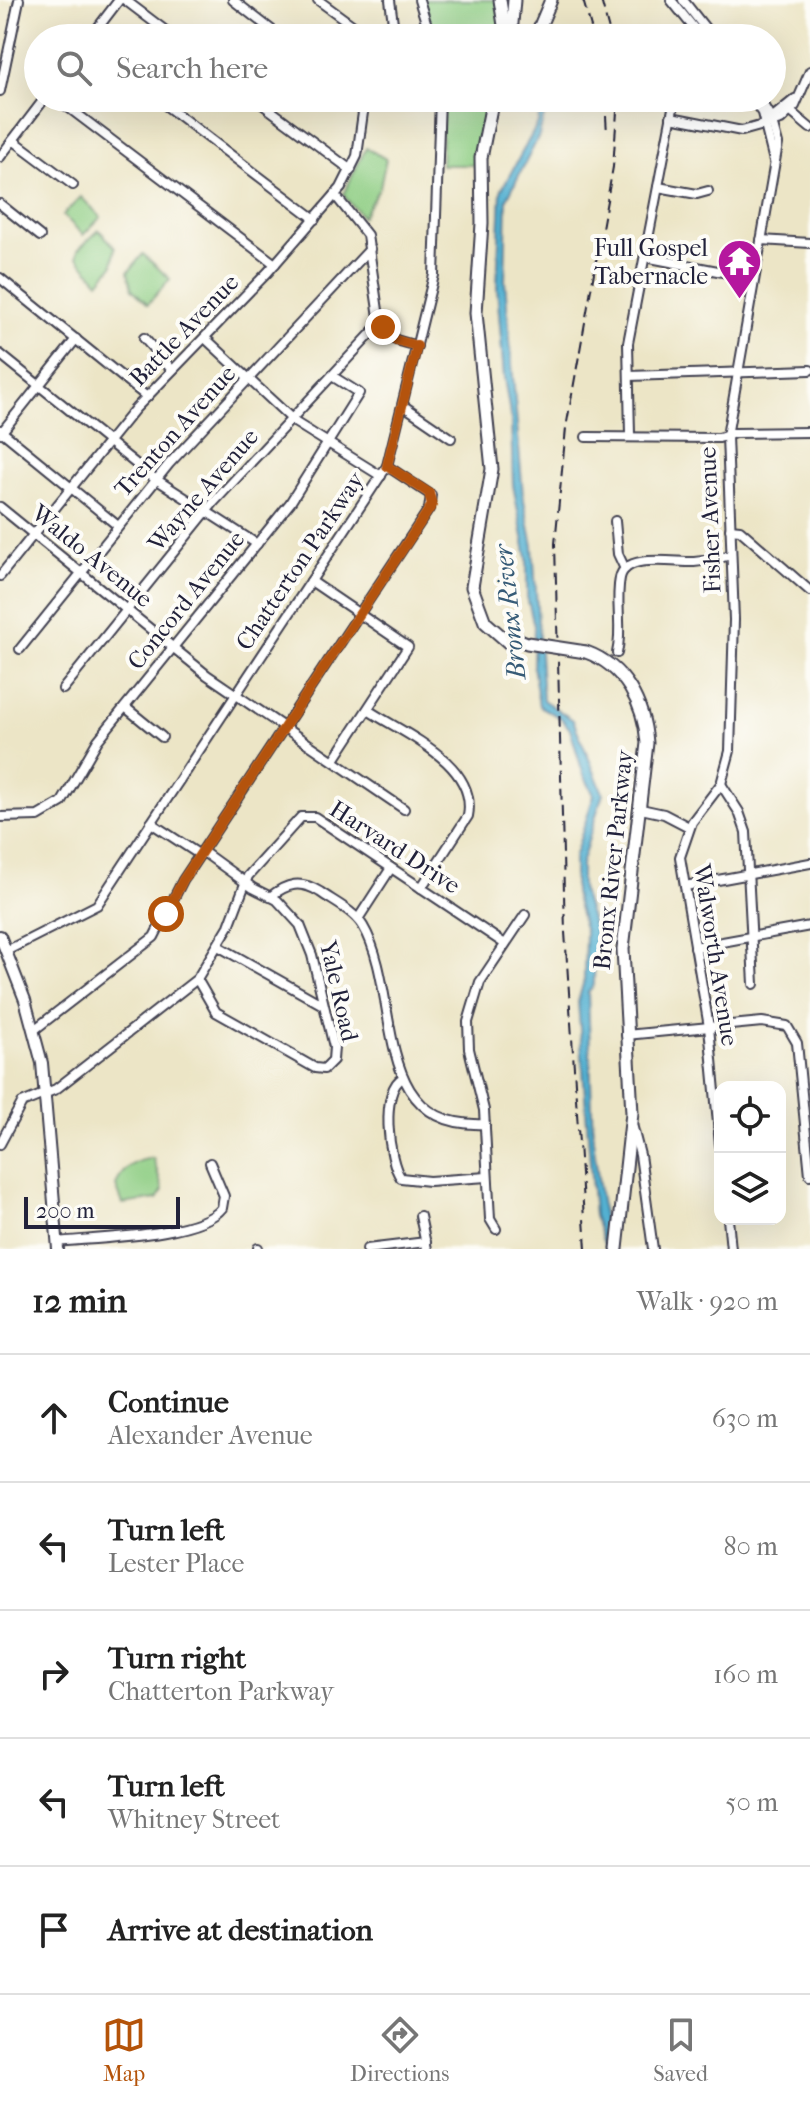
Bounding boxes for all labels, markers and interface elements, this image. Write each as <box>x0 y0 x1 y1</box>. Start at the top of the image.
search box <box>24 24 786 112</box>
icon: search <box>52 46 96 90</box>
text: Search here <box>116 51 268 86</box>
place label: Full Gospel Tabernacle <box>594 234 708 290</box>
temple icon: Full Gospel Tabernacle <box>715 238 763 301</box>
street label: Battle Avenue <box>124 268 244 392</box>
route end <box>365 309 401 345</box>
street label: Trenton Avenue <box>109 359 241 503</box>
street label: Wayne Avenue <box>141 423 264 558</box>
street label: Fisher Avenue <box>693 446 727 594</box>
street label: Chatterton Parkway <box>230 466 371 655</box>
street label: Waldo Avenue <box>25 498 158 613</box>
street label: Concord Avenue <box>122 525 251 675</box>
water label: Bronx River <box>487 541 533 683</box>
street label: Bronx River Parkway <box>588 747 639 971</box>
street label: Harvard Drive <box>325 794 466 900</box>
street label: Walworth Avenue <box>688 861 744 1048</box>
route start <box>148 896 184 932</box>
street label: Yale Road <box>314 937 364 1045</box>
map controls <box>714 1081 786 1225</box>
button: locate <box>714 1081 786 1153</box>
button: layers <box>714 1153 786 1225</box>
scale bar <box>24 1193 180 1229</box>
text: 200 m <box>36 1198 95 1224</box>
text: 12 min <box>32 1281 127 1321</box>
text: Walk · 920 m <box>637 1286 778 1317</box>
text: Continue <box>108 1385 229 1420</box>
icon: ahead <box>32 1396 76 1440</box>
text: 630 m <box>712 1403 778 1434</box>
text: Alexander Avenue <box>108 1420 313 1451</box>
text: Turn left <box>108 1513 225 1548</box>
icon: left <box>32 1524 76 1568</box>
text: 80 m <box>723 1531 778 1562</box>
text: Lester Place <box>108 1548 244 1579</box>
text: Turn right <box>108 1641 246 1676</box>
icon: right <box>32 1652 76 1696</box>
text: 160 m <box>713 1659 778 1690</box>
text: Chatterton Parkway <box>108 1676 334 1707</box>
text: Turn left <box>108 1769 225 1804</box>
icon: left <box>32 1780 76 1824</box>
text: 50 m <box>725 1787 778 1818</box>
text: Whitney Street <box>108 1804 280 1835</box>
icon: arrive <box>32 1908 76 1952</box>
text: Arrive at destination <box>108 1913 373 1948</box>
tab: Map <box>102 2013 146 2087</box>
tab: Directions <box>350 2013 449 2087</box>
tab: Saved <box>653 2013 708 2087</box>

